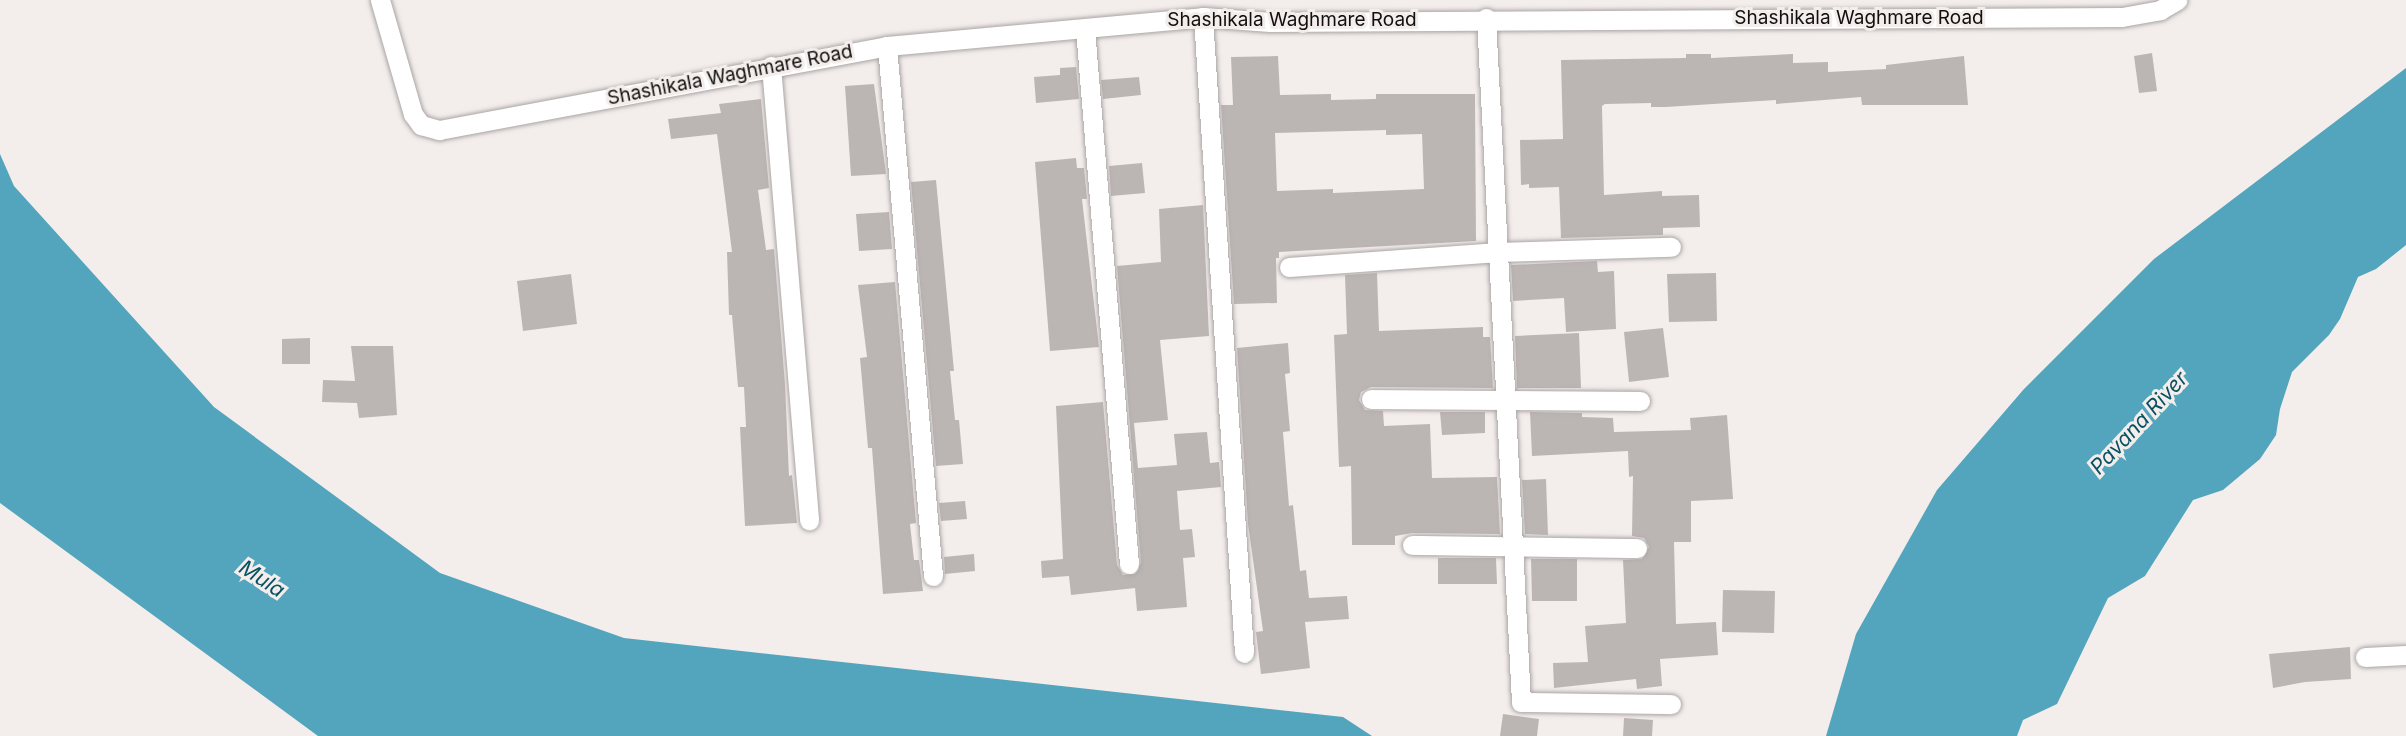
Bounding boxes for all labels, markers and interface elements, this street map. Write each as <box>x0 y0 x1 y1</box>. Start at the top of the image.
street label: Shashikala Waghmare Road <box>1734 7 1984 29</box>
street label: Shashikala Waghmare Road <box>1167 9 1417 31</box>
street label: Shashikala Waghmare Road <box>605 40 855 110</box>
water label: Pavana River <box>2085 366 2193 480</box>
water label: Mula <box>234 555 290 603</box>

